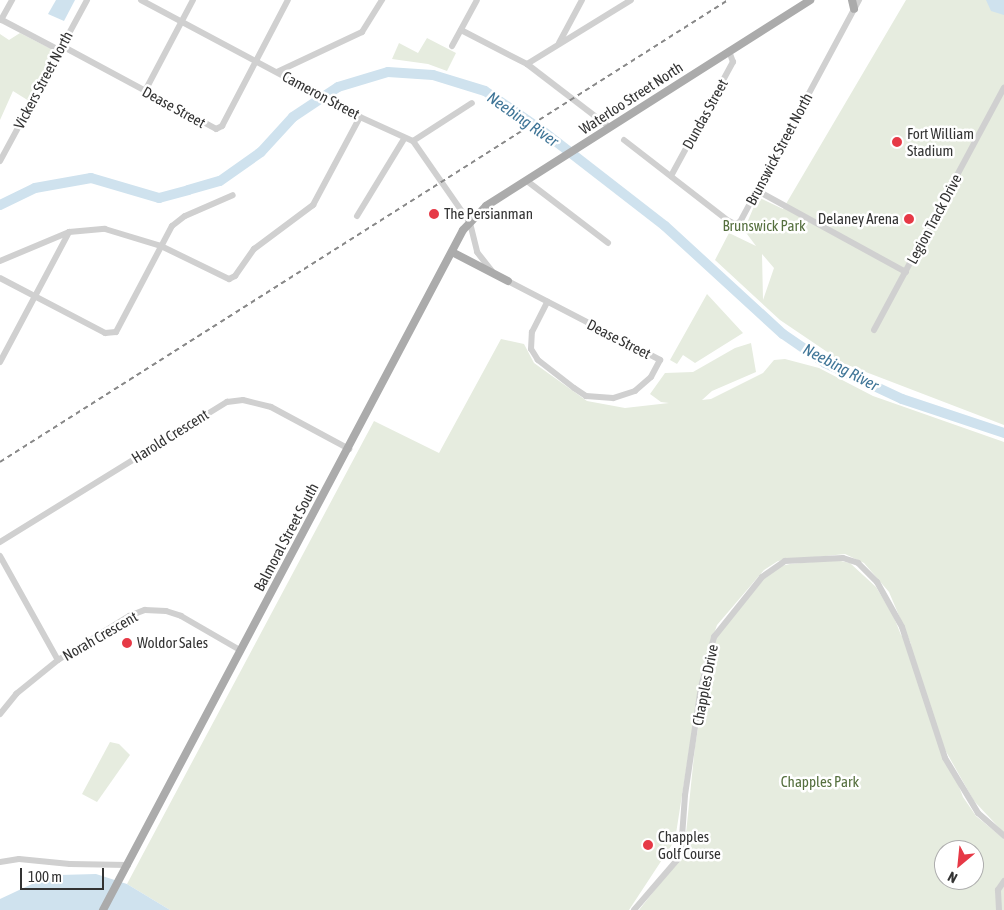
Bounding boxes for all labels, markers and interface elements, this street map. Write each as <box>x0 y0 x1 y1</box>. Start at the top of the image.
street label: Vickers Street North <box>10 28 76 132</box>
street label: Waterloo Street North <box>576 58 686 138</box>
street label: Cameron Street <box>279 67 363 123</box>
street label: Dundas Street <box>678 76 732 152</box>
street label: Dease Street <box>139 82 209 132</box>
water label: Neebing River <box>484 87 562 151</box>
street label: Brunswick Street North <box>742 90 816 208</box>
place label: Fort William Stadium <box>907 124 974 159</box>
marker: Fort William Stadium <box>891 136 903 148</box>
street label: Legion Track Drive <box>903 171 965 267</box>
place label: The Persianman <box>444 205 533 223</box>
marker: The Persianman <box>428 208 440 220</box>
place label: Delaney Arena <box>818 210 899 228</box>
marker: Delaney Arena <box>903 213 915 225</box>
park label: Brunswick Park <box>722 217 806 235</box>
street label: Dease Street <box>584 315 654 363</box>
water label: Neebing River <box>800 339 882 395</box>
street label: Harold Crescent <box>128 405 212 467</box>
street label: Balmoral Street South <box>250 480 322 594</box>
street label: Norah Crescent <box>59 607 141 665</box>
place label: Woldor Sales <box>137 634 208 652</box>
marker: Woldor Sales <box>121 637 133 649</box>
street label: Chapples Drive <box>688 643 722 727</box>
park label: Chapples Park <box>781 773 859 791</box>
place label: Chapples Golf Course <box>658 827 721 862</box>
marker: Chapples Golf Course <box>642 839 654 851</box>
north arrow <box>934 840 984 890</box>
scale bar <box>22 858 106 890</box>
text: 100 m <box>28 868 62 885</box>
text: N <box>945 868 960 886</box>

